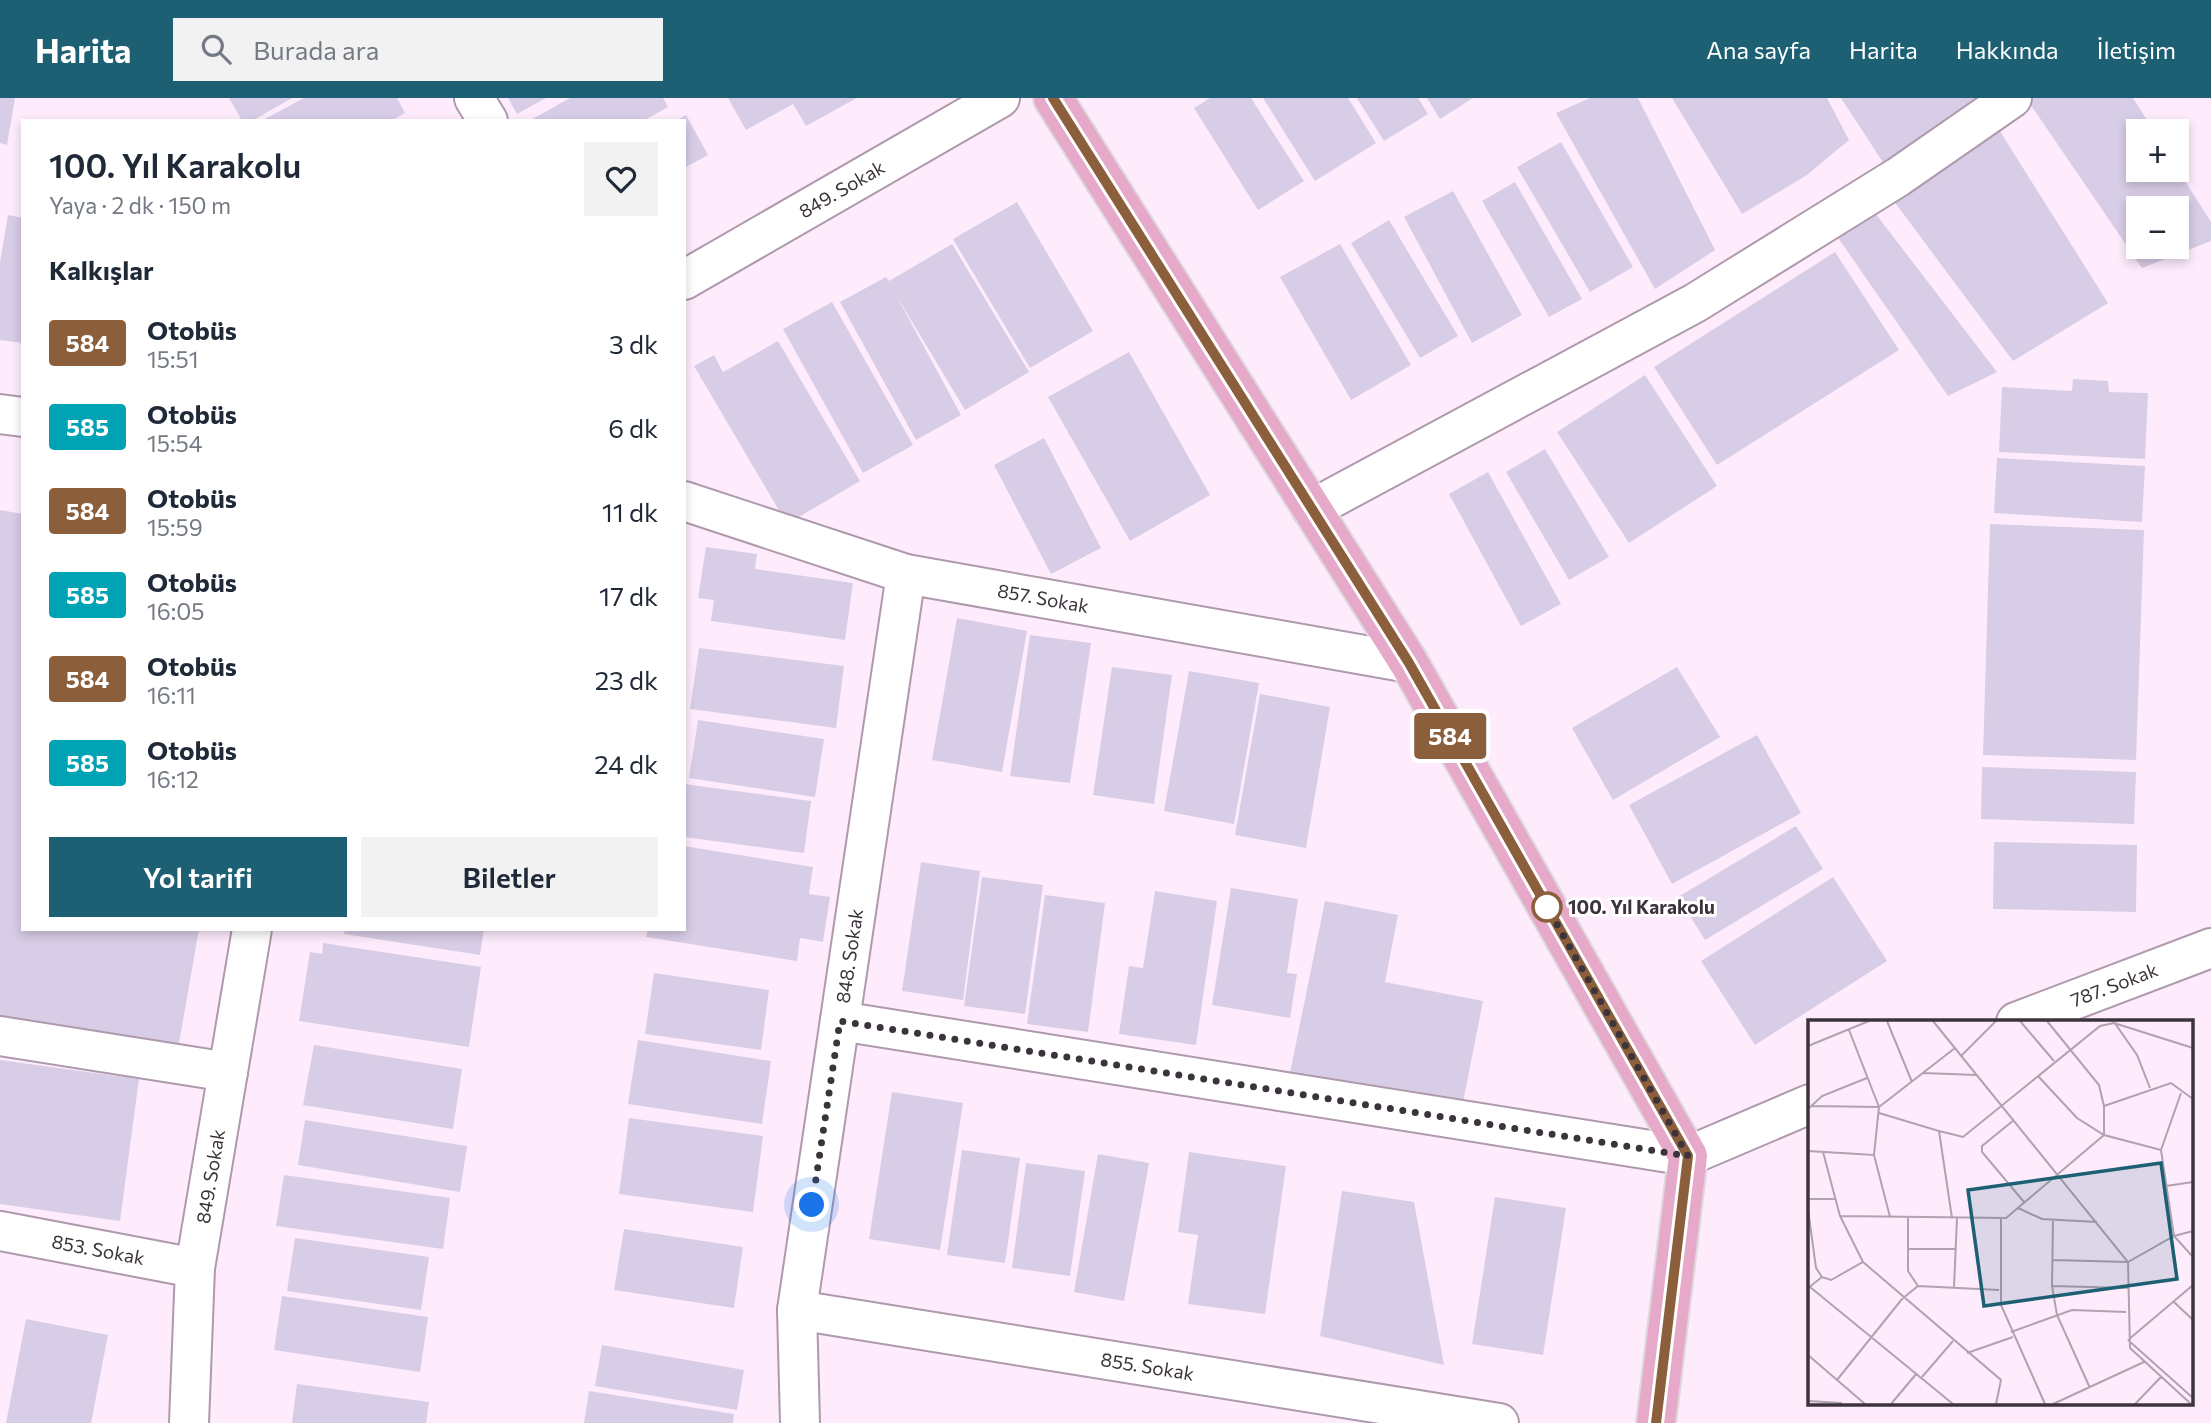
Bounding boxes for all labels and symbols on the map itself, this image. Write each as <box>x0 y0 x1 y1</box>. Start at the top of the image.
street label: 849. Sokak <box>794 155 889 222</box>
street label: 857. Sokak <box>996 578 1091 617</box>
line badge: 584 <box>1410 713 1490 759</box>
marker: 100. Yıl Karakolu <box>1532 892 1562 922</box>
place label: 100. Yıl Karakolu <box>1568 895 1715 918</box>
street label: 848. Sokak <box>831 907 867 1005</box>
street label: 787. Sokak <box>2067 957 2161 1011</box>
inset map <box>1808 1020 2194 1406</box>
street label: 849. Sokak <box>191 1127 229 1225</box>
your location <box>794 1187 829 1222</box>
street label: 853. Sokak <box>50 1229 147 1269</box>
street label: 855. Sokak <box>1099 1347 1196 1385</box>

